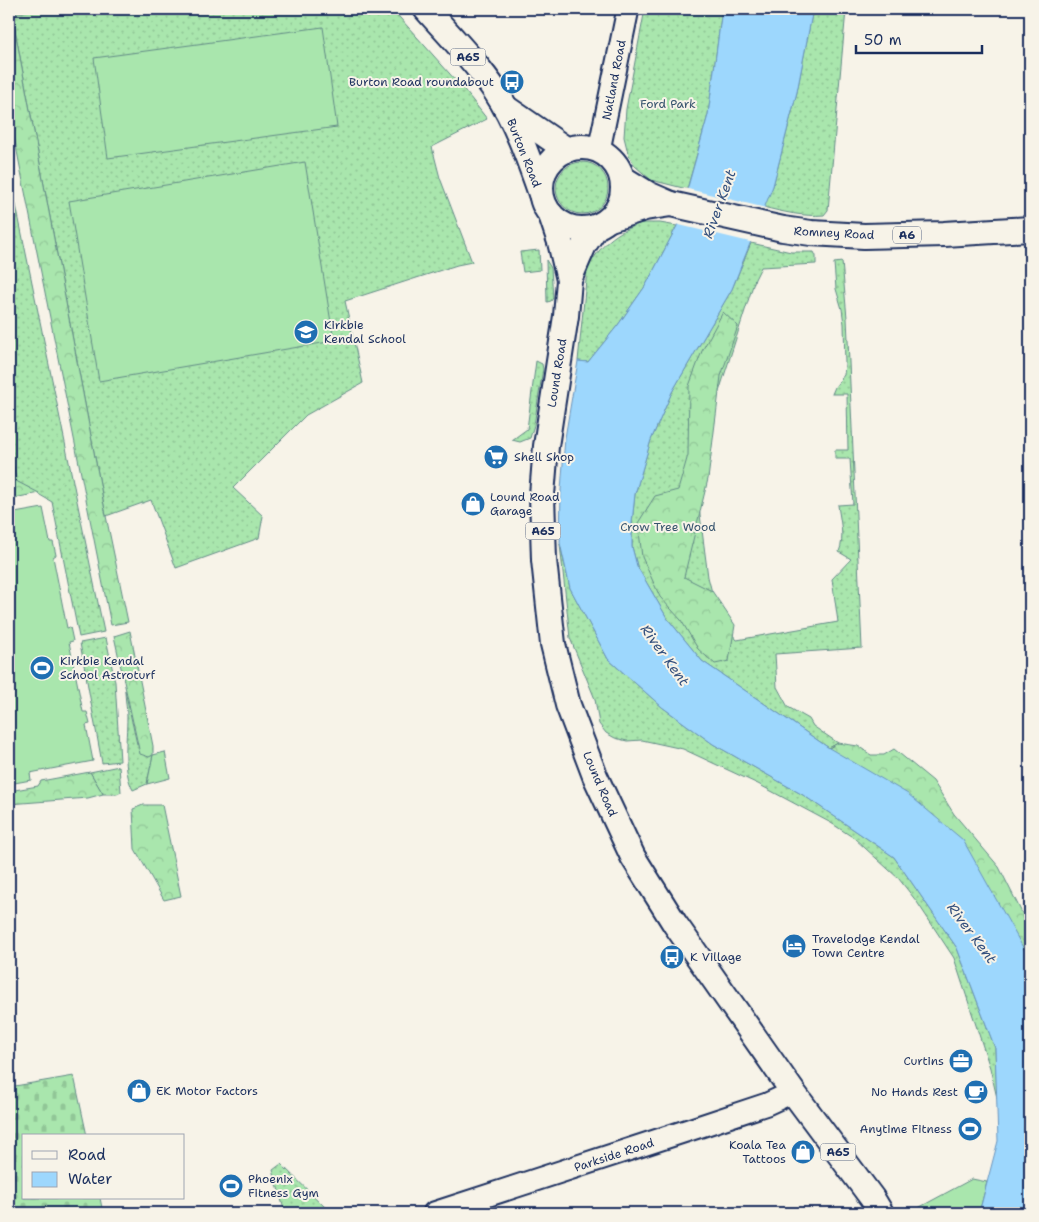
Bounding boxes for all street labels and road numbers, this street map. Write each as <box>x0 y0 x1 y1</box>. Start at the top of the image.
street label: Natland Road <box>598 38 630 122</box>
road number: A65 <box>450 48 486 66</box>
street label: Burton Road <box>503 116 545 190</box>
street label: Romney Road <box>793 223 875 243</box>
road number: A6 <box>893 226 921 244</box>
street label: Lound Road <box>544 337 570 409</box>
road number: A65 <box>526 522 560 540</box>
street label: Lound Road <box>579 749 621 820</box>
street label: Parkside Road <box>572 1134 656 1175</box>
road number: A65 <box>820 1144 856 1160</box>

